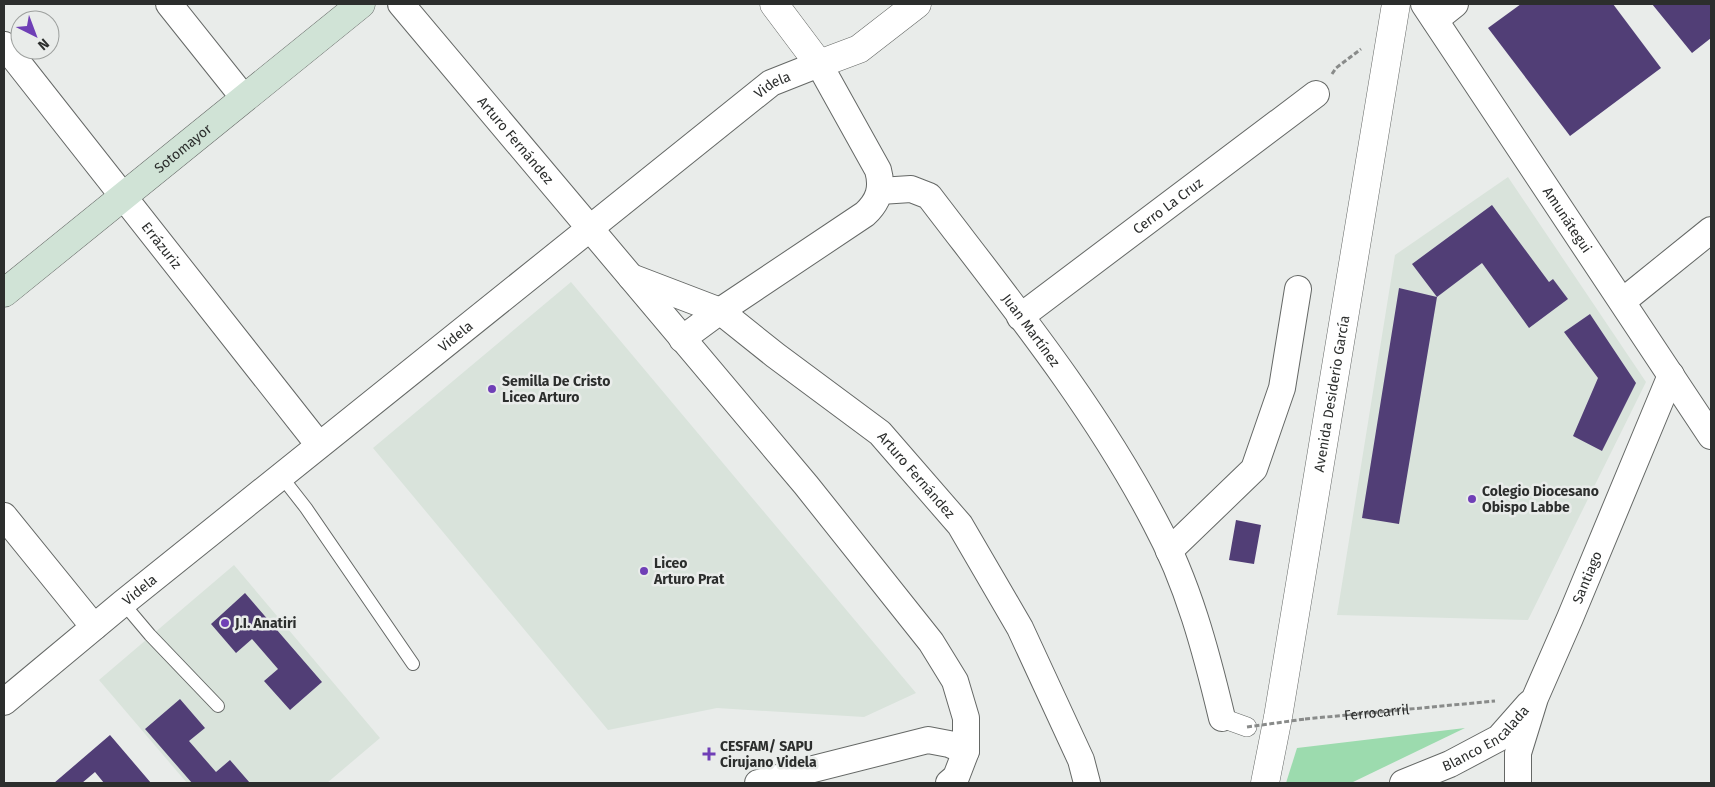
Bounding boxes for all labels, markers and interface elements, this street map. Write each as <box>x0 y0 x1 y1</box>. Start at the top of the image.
north arrow <box>10 10 60 60</box>
text: N <box>34 35 53 54</box>
street label: Videla <box>751 68 793 102</box>
street label: Arturo Fernández <box>474 93 557 188</box>
street label: Sotomayor <box>151 120 216 177</box>
street label: Cerro La Cruz <box>1130 174 1206 238</box>
street label: Amunátegui <box>1539 184 1595 256</box>
street label: Errázuriz <box>138 219 185 272</box>
street label: Juan Martínez <box>998 291 1063 370</box>
street label: Avenida Desiderio García <box>1311 314 1353 473</box>
street label: Videla <box>435 318 476 356</box>
place label: Semilla De Cristo Liceo Arturo <box>502 373 610 406</box>
marker: Semilla De Cristo Liceo Arturo <box>486 383 498 395</box>
street label: Arturo Fernández <box>874 428 958 522</box>
place label: Colegio Diocesano Obispo Labbe <box>1482 483 1599 516</box>
marker: Colegio Diocesano Obispo Labbe <box>1466 493 1478 505</box>
street label: Santiago <box>1569 549 1606 606</box>
place label: Liceo Arturo Prat <box>653 555 725 588</box>
marker: Liceo Arturo Prat <box>638 565 650 577</box>
street label: Videla <box>119 571 161 609</box>
place label: J.I. Anatiri <box>234 615 297 632</box>
marker: J.I. Anatiri <box>219 617 231 629</box>
street label: Ferrocarril <box>1343 701 1410 724</box>
street label: Blanco Encalada <box>1440 702 1533 775</box>
place label: CESFAM/ SAPU Cirujano Videla <box>720 738 817 771</box>
marker: CESFAM/ SAPU Cirujano Videla <box>702 747 716 761</box>

